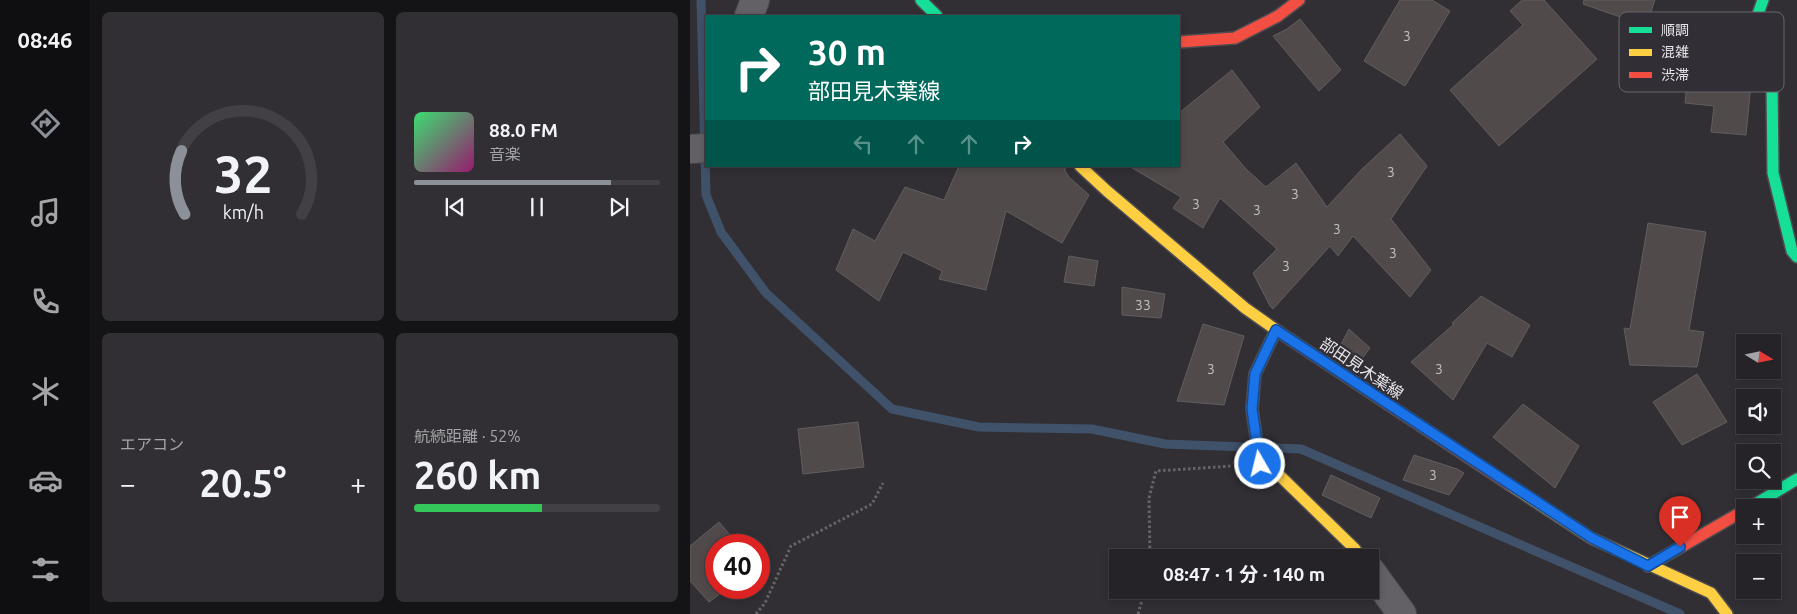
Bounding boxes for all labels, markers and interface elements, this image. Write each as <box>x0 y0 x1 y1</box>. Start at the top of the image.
legend <box>1619 12 1784 92</box>
text: 順調 <box>1661 22 1689 38</box>
text: 08:46 <box>17 27 73 52</box>
house number: 3 <box>1403 28 1411 44</box>
text: 30 m <box>808 32 886 72</box>
icon: right <box>725 35 790 100</box>
text: 混雑 <box>1661 44 1689 60</box>
text: 渋滞 <box>1661 67 1689 83</box>
text: 部田見木葉線 <box>808 78 940 103</box>
icon: directions <box>28 106 63 141</box>
text: 88.0 FM <box>489 119 558 141</box>
icon: left <box>849 130 877 158</box>
icon: ahead <box>902 130 930 158</box>
icon: ahead <box>955 130 983 158</box>
icon: right <box>1008 130 1036 158</box>
text: 32 <box>214 145 272 203</box>
text: 音楽 <box>489 145 521 163</box>
house number: 3 <box>1387 164 1395 180</box>
house number: 3 <box>1291 186 1299 202</box>
icon: previous <box>441 193 469 221</box>
icon: pause <box>523 193 551 221</box>
icon: next <box>605 193 633 221</box>
icon: music <box>28 195 63 230</box>
house number: 3 <box>1192 196 1200 212</box>
text: km/h <box>222 202 264 222</box>
house number: 3 <box>1253 202 1261 218</box>
house number: 3 <box>1333 221 1341 237</box>
house number: 3 <box>1389 245 1397 261</box>
house number: 3 <box>1282 258 1290 274</box>
icon: phone <box>28 284 63 319</box>
house number: 33 <box>1135 297 1151 313</box>
street label: 部田見木葉線 <box>1317 334 1407 402</box>
north arrow <box>1736 334 1781 379</box>
map controls <box>1736 334 1781 599</box>
house number: 3 <box>1207 361 1215 377</box>
house number: 3 <box>1435 361 1443 377</box>
icon: climate <box>28 374 63 409</box>
button: sound <box>1736 389 1781 434</box>
text: 航続距離 · 52% <box>414 427 521 445</box>
text: エアコン <box>120 435 184 453</box>
position arrow <box>1233 437 1285 489</box>
button: search <box>1736 444 1781 489</box>
text: 260 km <box>414 454 541 496</box>
text: 20.5° <box>199 462 287 504</box>
icon: car <box>28 463 63 498</box>
house number: 3 <box>1429 467 1437 483</box>
text: − <box>120 468 136 499</box>
text: + <box>350 468 366 499</box>
pin <box>1659 496 1701 547</box>
button: + <box>1736 499 1781 544</box>
icon: arrive <box>1666 503 1694 531</box>
speed limit sign: 40 <box>705 534 770 599</box>
icon: filters <box>28 552 63 587</box>
button: − <box>1736 554 1781 599</box>
text: 08:47 · 1 分 · 140 m <box>1163 563 1325 585</box>

